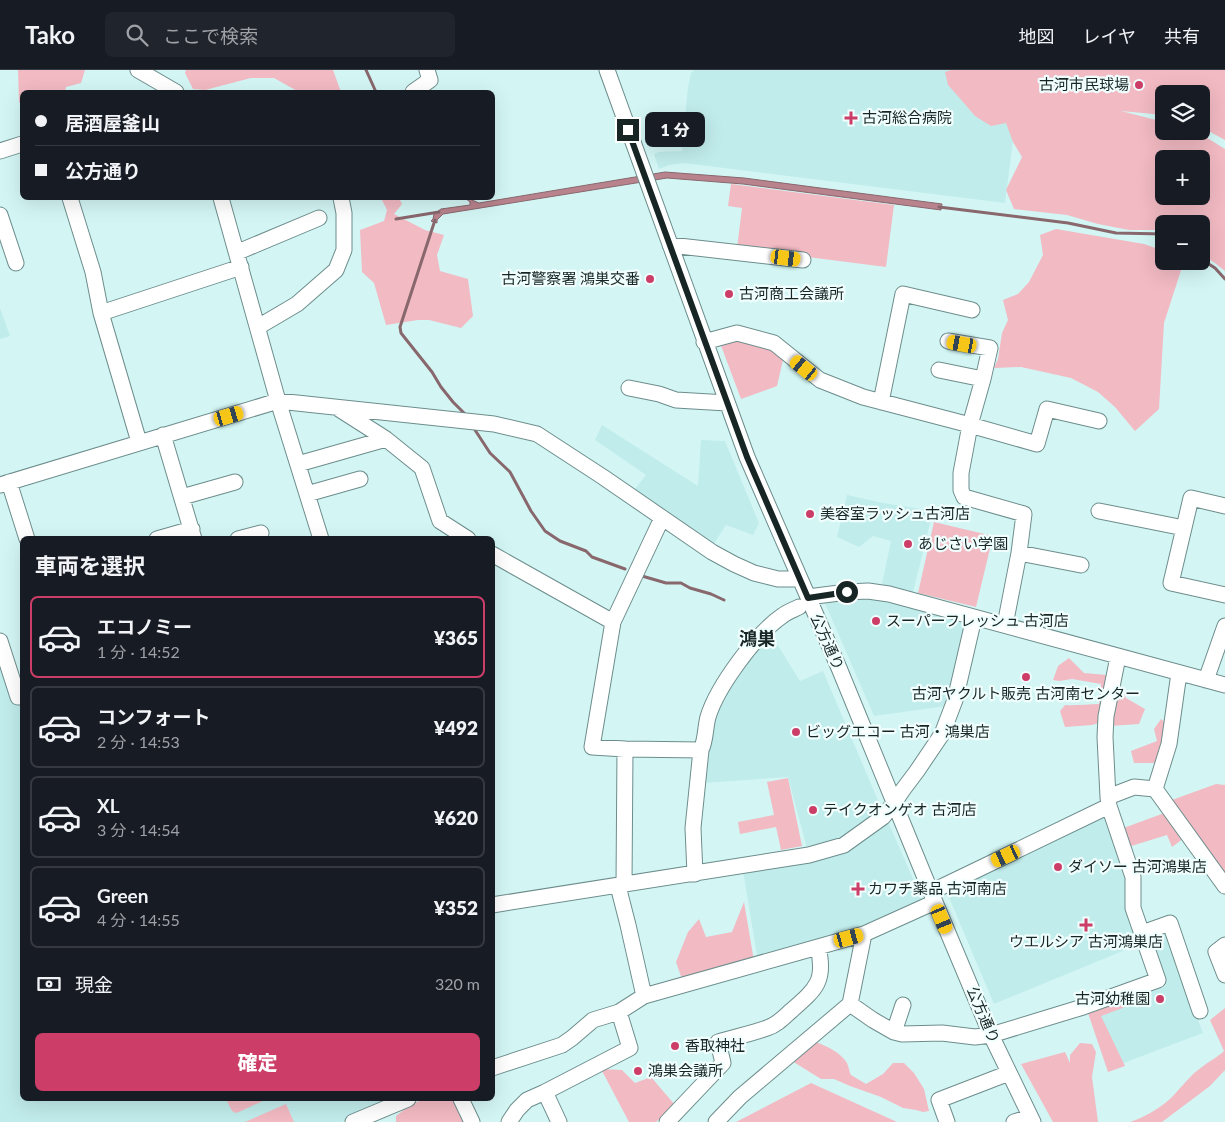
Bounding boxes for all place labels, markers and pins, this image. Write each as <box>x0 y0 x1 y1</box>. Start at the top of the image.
place label: 古河市民球場 <box>1039 75 1129 93</box>
marker: 古河市民球場 <box>1133 79 1145 91</box>
place label: 古河総合病院 <box>862 108 952 126</box>
marker: 古河総合病院 <box>844 111 858 125</box>
place label: 古河警察署 鴻巣交番 <box>501 269 640 287</box>
marker: 古河警察署 鴻巣交番 <box>644 273 656 285</box>
place label: 古河商工会議所 <box>739 284 844 302</box>
marker: 古河商工会議所 <box>723 288 735 300</box>
place label: 美容室ラッシュ古河店 <box>820 504 970 522</box>
marker: 美容室ラッシュ古河店 <box>804 508 816 520</box>
place label: あじさい学園 <box>918 534 1008 552</box>
marker: あじさい学園 <box>902 538 914 550</box>
place label: スーパーフレッシュ 古河店 <box>886 611 1069 629</box>
marker: スーパーフレッシュ 古河店 <box>870 615 882 627</box>
marker: 古河ヤクルト販売 古河南センター <box>1020 671 1032 683</box>
place label: 古河ヤクルト販売 古河南センター <box>912 684 1140 702</box>
place label: ビッグエコー 古河・鴻巣店 <box>806 722 990 740</box>
marker: ビッグエコー 古河・鴻巣店 <box>790 726 802 738</box>
place label: テイクオンゲオ 古河店 <box>823 800 977 818</box>
marker: テイクオンゲオ 古河店 <box>807 804 819 816</box>
place label: ダイソー 古河鴻巣店 <box>1068 857 1207 875</box>
marker: ダイソー 古河鴻巣店 <box>1052 861 1064 873</box>
place label: カワチ薬品 古河南店 <box>868 879 1007 897</box>
marker: カワチ薬品 古河南店 <box>852 883 864 895</box>
marker: ウエルシア 古河鴻巣店 <box>1080 919 1092 931</box>
place label: ウエルシア 古河鴻巣店 <box>1009 932 1163 950</box>
place label: 古河幼稚園 <box>1075 989 1150 1007</box>
marker: 古河幼稚園 <box>1154 993 1166 1005</box>
place label: 香取神社 <box>685 1036 745 1054</box>
marker: 香取神社 <box>669 1040 681 1052</box>
place label: 鴻巣会議所 <box>648 1061 723 1079</box>
marker: 鴻巣会議所 <box>632 1065 644 1077</box>

